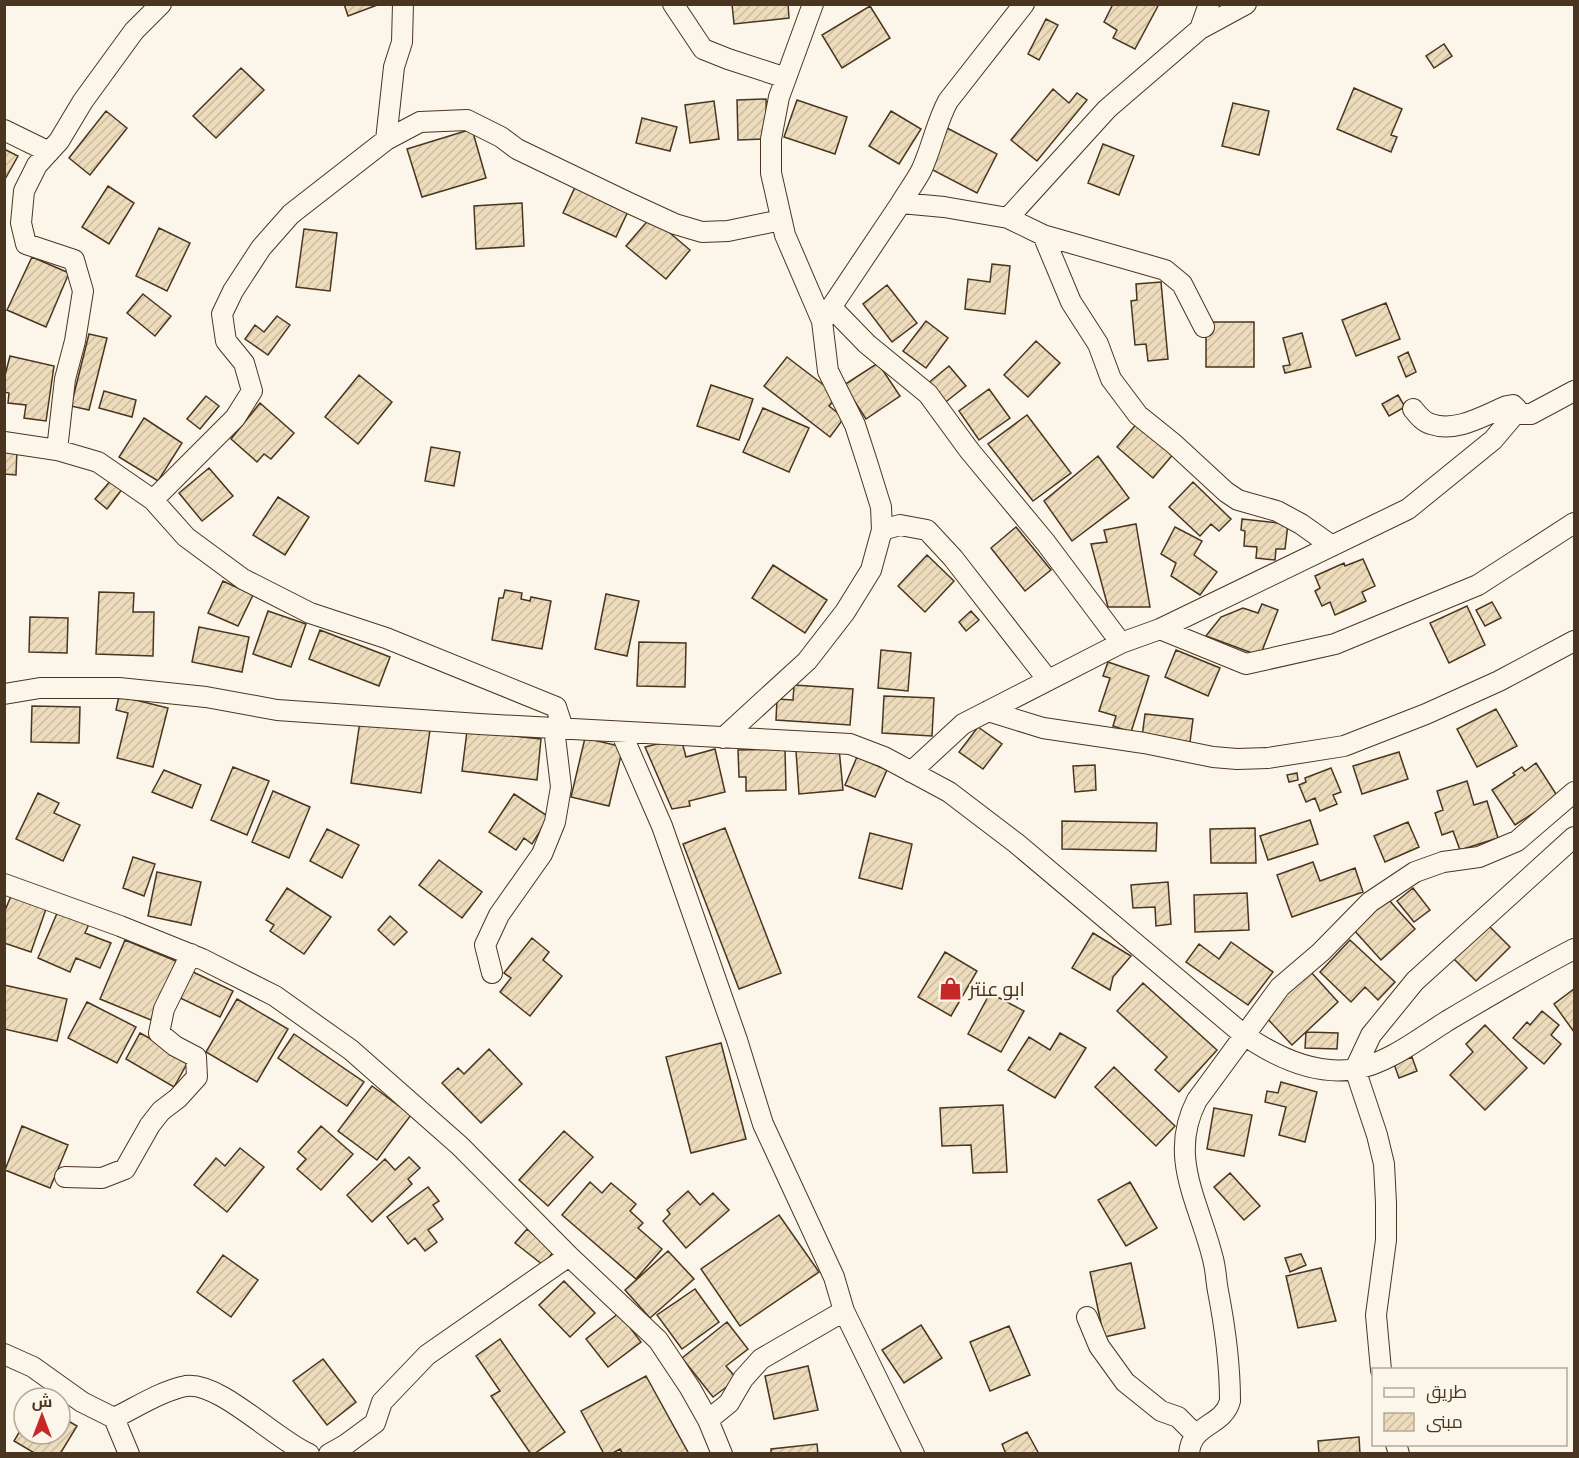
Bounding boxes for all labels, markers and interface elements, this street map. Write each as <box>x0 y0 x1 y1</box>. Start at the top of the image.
shop icon: ابو عنتر <box>938 976 964 1002</box>
place label: ابو عنتر <box>968 977 1025 1001</box>
legend <box>1372 1368 1567 1446</box>
text: طريق <box>1426 1381 1467 1404</box>
north arrow <box>12 1386 72 1446</box>
text: ش <box>32 1392 52 1411</box>
text: مبنى <box>1426 1411 1463 1433</box>

